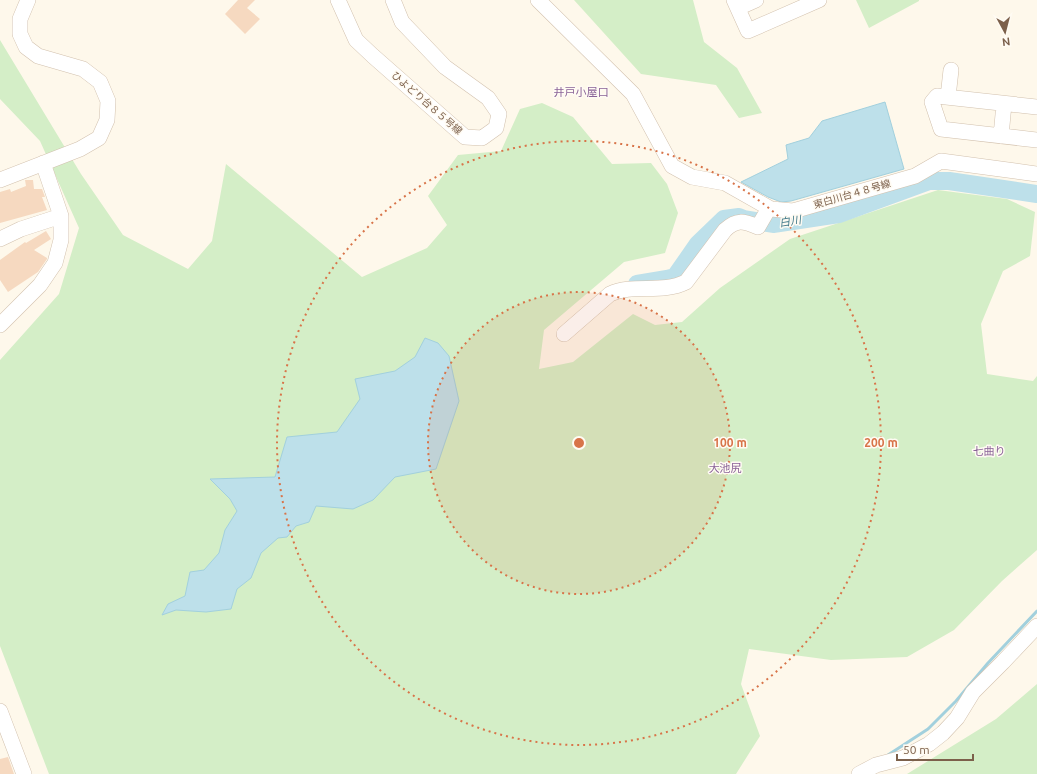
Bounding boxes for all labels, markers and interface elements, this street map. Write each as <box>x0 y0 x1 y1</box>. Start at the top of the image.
north arrow <box>985 12 1025 52</box>
text: N <box>1001 35 1011 48</box>
street label: ひよどり台８５号線 <box>389 69 465 137</box>
district label: 井戸小屋口 <box>554 86 609 98</box>
street label: 東白川台４８号線 <box>812 178 892 210</box>
water label: 白川 <box>778 213 803 229</box>
centre of rings <box>572 436 586 450</box>
text: 100 m <box>713 436 747 449</box>
text: 200 m <box>864 436 898 449</box>
district label: 七曲り <box>973 445 1006 457</box>
district label: 大池尻 <box>709 462 742 474</box>
scale bar <box>897 736 973 762</box>
text: 50 m <box>903 743 930 756</box>

